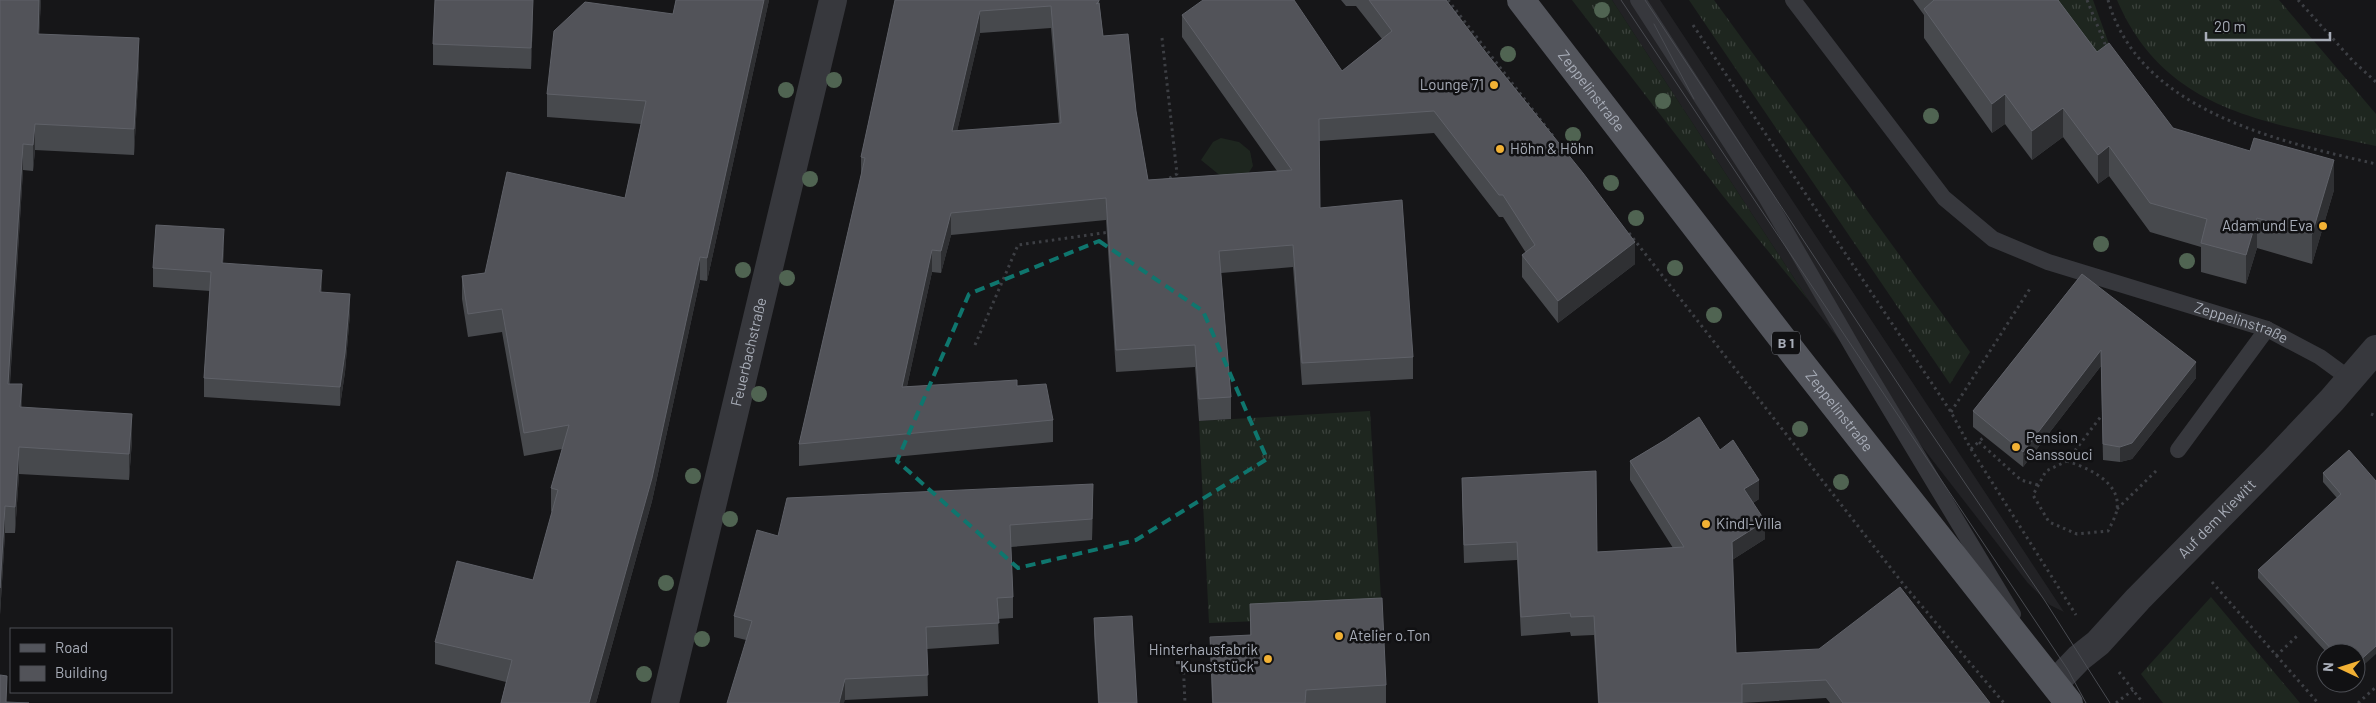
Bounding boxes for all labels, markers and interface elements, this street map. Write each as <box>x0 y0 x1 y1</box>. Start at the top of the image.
scale bar <box>2206 10 2330 42</box>
text: 20 m <box>2214 17 2246 35</box>
street label: Zeppelinstraße <box>1555 46 1629 135</box>
place label: Lounge 71 <box>1420 75 1484 93</box>
marker: Lounge 71 <box>1488 79 1500 91</box>
place label: Höhn & Höhn <box>1510 139 1594 157</box>
marker: Höhn & Höhn <box>1494 143 1506 155</box>
place label: Adam und Eva <box>2222 216 2313 234</box>
marker: Adam und Eva <box>2317 220 2329 232</box>
street label: Feuerbachstraße <box>726 295 770 408</box>
street label: Zeppelinstraße <box>2192 297 2292 347</box>
road number: B 1 <box>1772 332 1800 354</box>
street label: Zeppelinstraße <box>1803 367 1877 455</box>
place label: Pension Sanssouci <box>2026 428 2093 463</box>
marker: Pension Sanssouci <box>2010 441 2022 453</box>
street label: Auf dem Kiewitt <box>2174 475 2259 561</box>
place label: Kindl-Villa <box>1716 514 1782 532</box>
marker: Kindl-Villa <box>1700 518 1712 530</box>
place label: Atelier o.Ton <box>1349 626 1430 644</box>
legend <box>10 628 172 693</box>
marker: Atelier o.Ton <box>1333 630 1345 642</box>
text: Road <box>55 638 88 656</box>
place label: Hinterhausfabrik "Kunststück" <box>1149 640 1258 675</box>
north arrow <box>2316 643 2366 693</box>
marker: Hinterhausfabrik "Kunststück" <box>1262 653 1274 665</box>
text: N <box>2319 662 2336 672</box>
text: Building <box>55 663 108 681</box>

